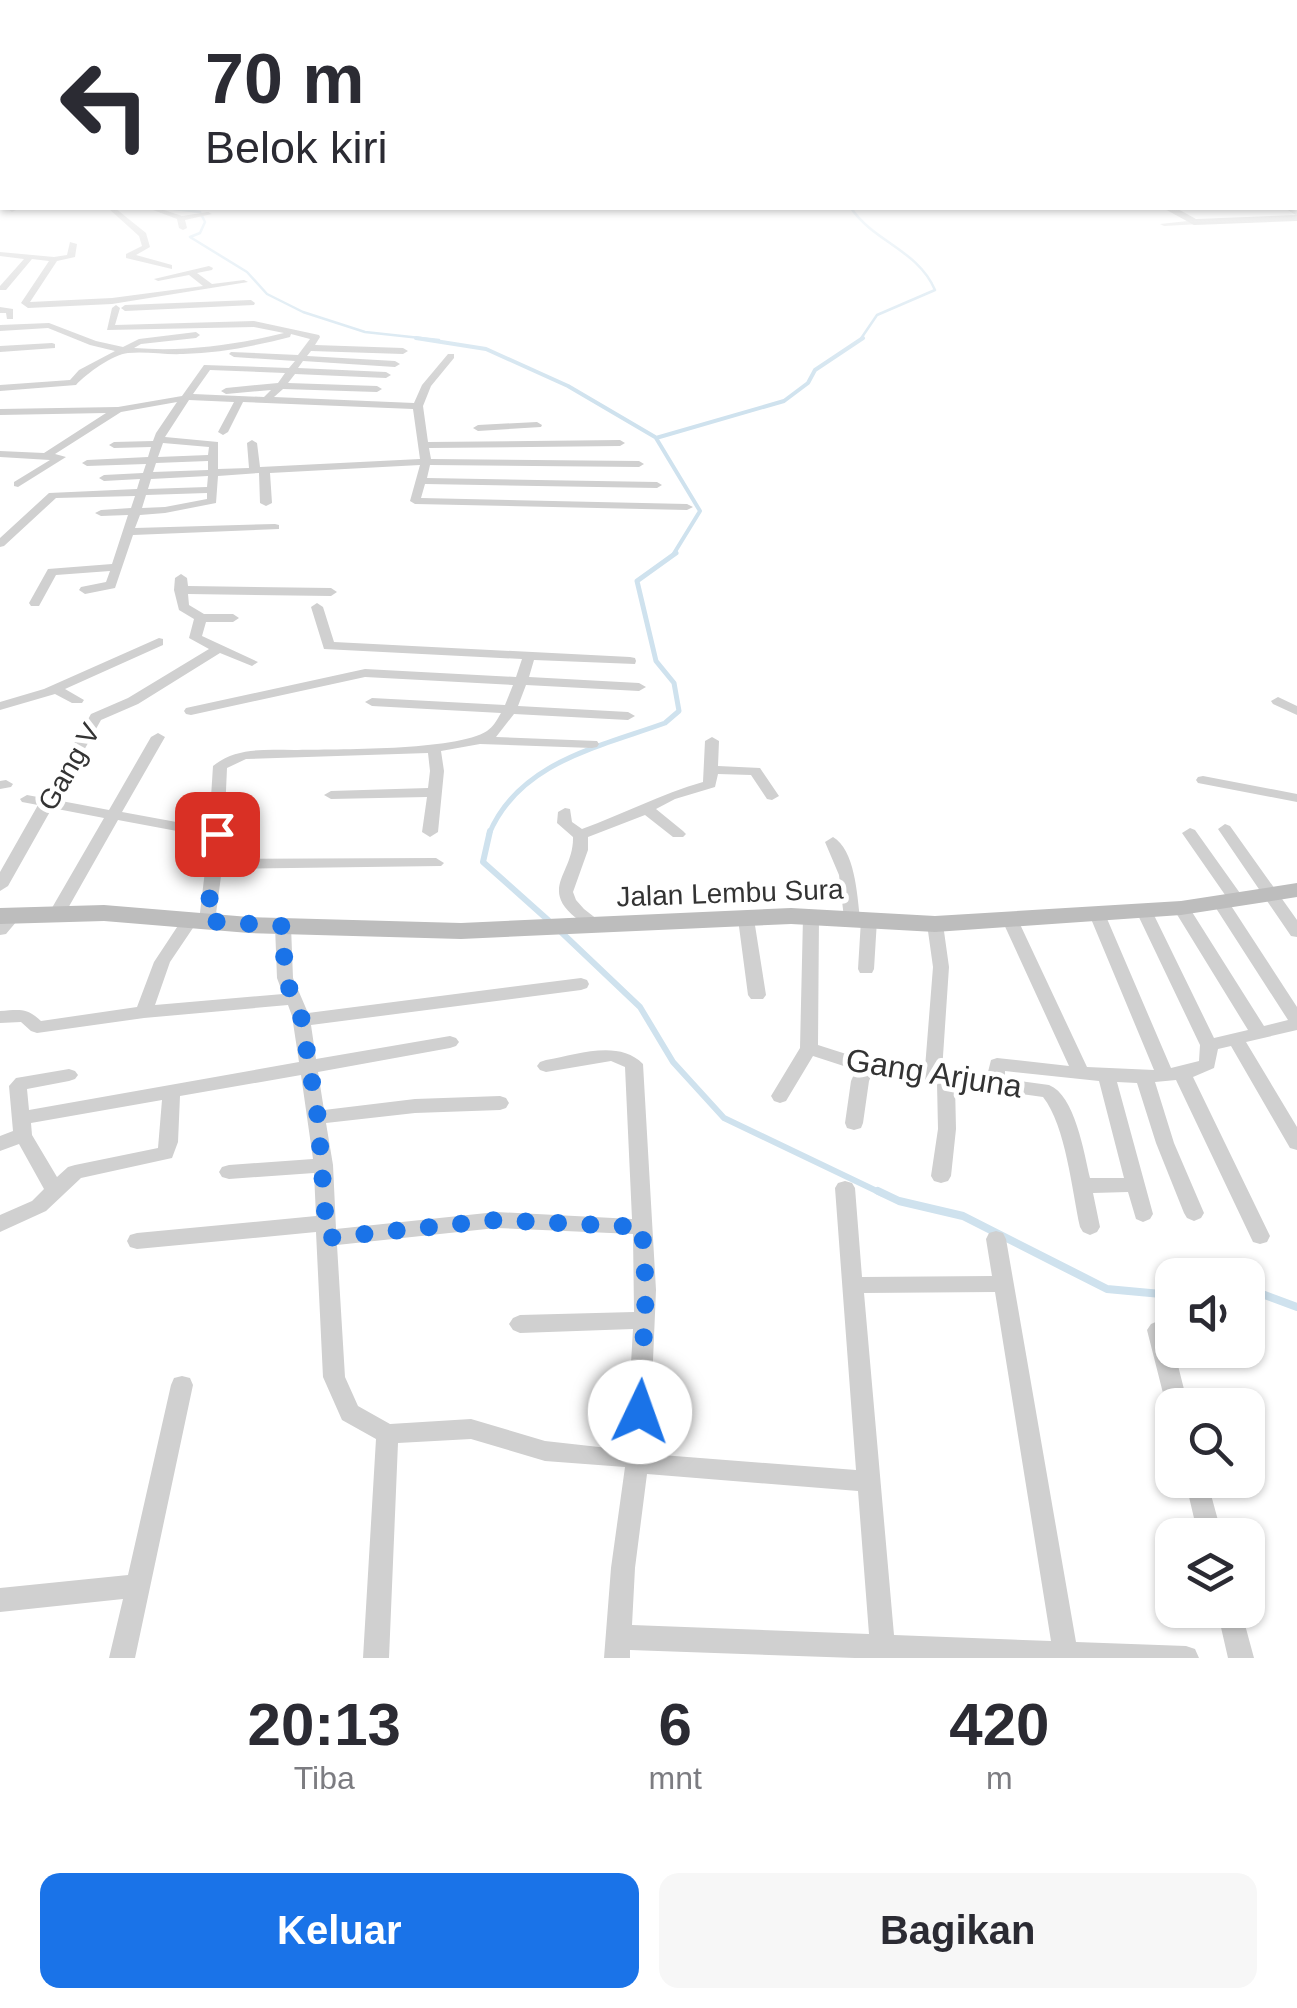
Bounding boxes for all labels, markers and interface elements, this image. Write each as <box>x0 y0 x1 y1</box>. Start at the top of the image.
icon: left <box>40 40 170 170</box>
text: 70 m <box>205 40 365 118</box>
text: Belok kiri <box>205 122 388 173</box>
street label: Gang V <box>32 718 106 816</box>
pin <box>175 792 260 877</box>
icon: arrive <box>190 807 245 862</box>
street label: Jalan Lembu Sura <box>616 874 845 912</box>
street label: Gang Arjuna <box>843 1041 1025 1105</box>
map controls <box>1155 1258 1265 1628</box>
button: sound <box>1155 1258 1265 1368</box>
position arrow <box>588 1360 692 1464</box>
button: search <box>1155 1388 1265 1498</box>
button: layers <box>1155 1518 1265 1628</box>
text: 20:13 <box>248 1691 401 1758</box>
text: 6 <box>658 1691 692 1758</box>
text: 420 <box>949 1691 1049 1758</box>
text: Tiba <box>294 1760 355 1796</box>
text: mnt <box>649 1760 702 1796</box>
text: m <box>986 1760 1013 1796</box>
button: Keluar <box>40 1873 639 1988</box>
button: Bagikan <box>659 1873 1257 1988</box>

